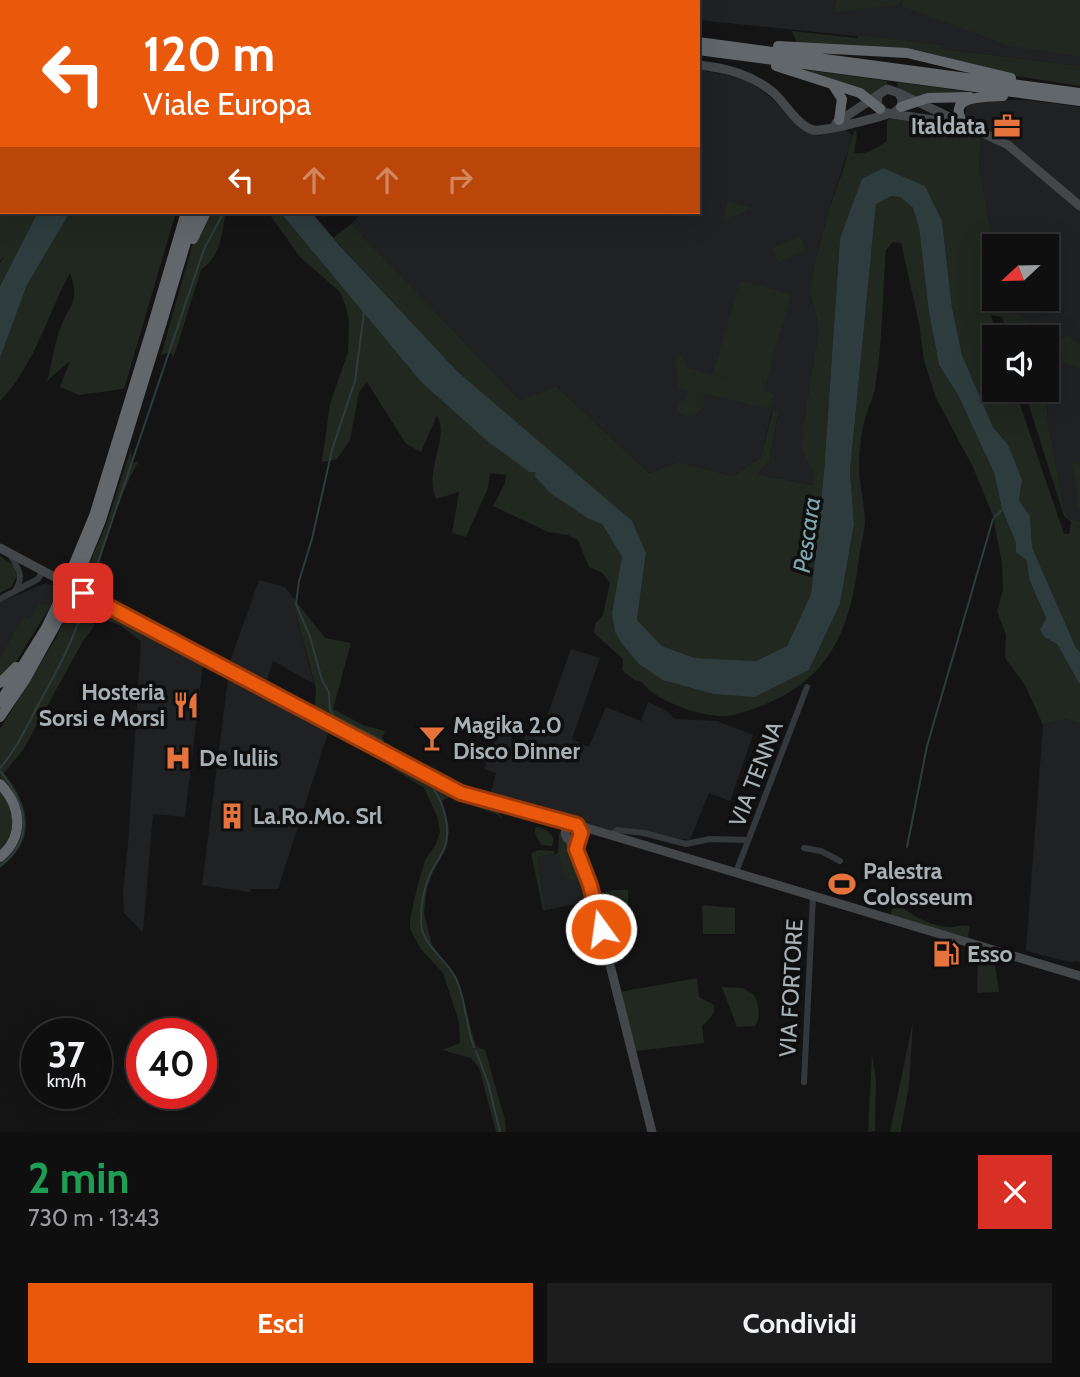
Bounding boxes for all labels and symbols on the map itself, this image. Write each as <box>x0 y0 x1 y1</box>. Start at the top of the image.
office icon: Italdata <box>992 111 1022 141</box>
place label: Italdata <box>911 112 987 140</box>
north arrow <box>982 234 1059 312</box>
water label: Pescara <box>787 495 826 575</box>
pin <box>53 563 113 623</box>
place label: Hosteria Sorsi e Morsi <box>39 678 166 732</box>
restaurant icon: Hosteria Sorsi e Morsi <box>171 690 201 720</box>
place label: Magika 2.0 Disco Dinner <box>453 711 580 765</box>
street label: VIA TENNA <box>723 717 789 831</box>
bar icon: Magika 2.0 Disco Dinner <box>417 723 447 753</box>
hospital icon: De Iuliis <box>163 743 193 773</box>
place label: De Iuliis <box>199 744 278 772</box>
building icon: La.Ro.Mo. Srl <box>217 801 247 831</box>
place label: La.Ro.Mo. Srl <box>253 802 382 830</box>
place label: Palestra Colosseum <box>863 857 973 911</box>
sports icon: Palestra Colosseum <box>827 869 857 899</box>
position arrow <box>564 892 638 966</box>
street label: VIA FORTORE <box>773 918 809 1058</box>
fuel station icon: Esso <box>931 939 961 969</box>
place label: Esso <box>967 940 1013 968</box>
speed limit sign: 40 <box>126 1018 217 1109</box>

